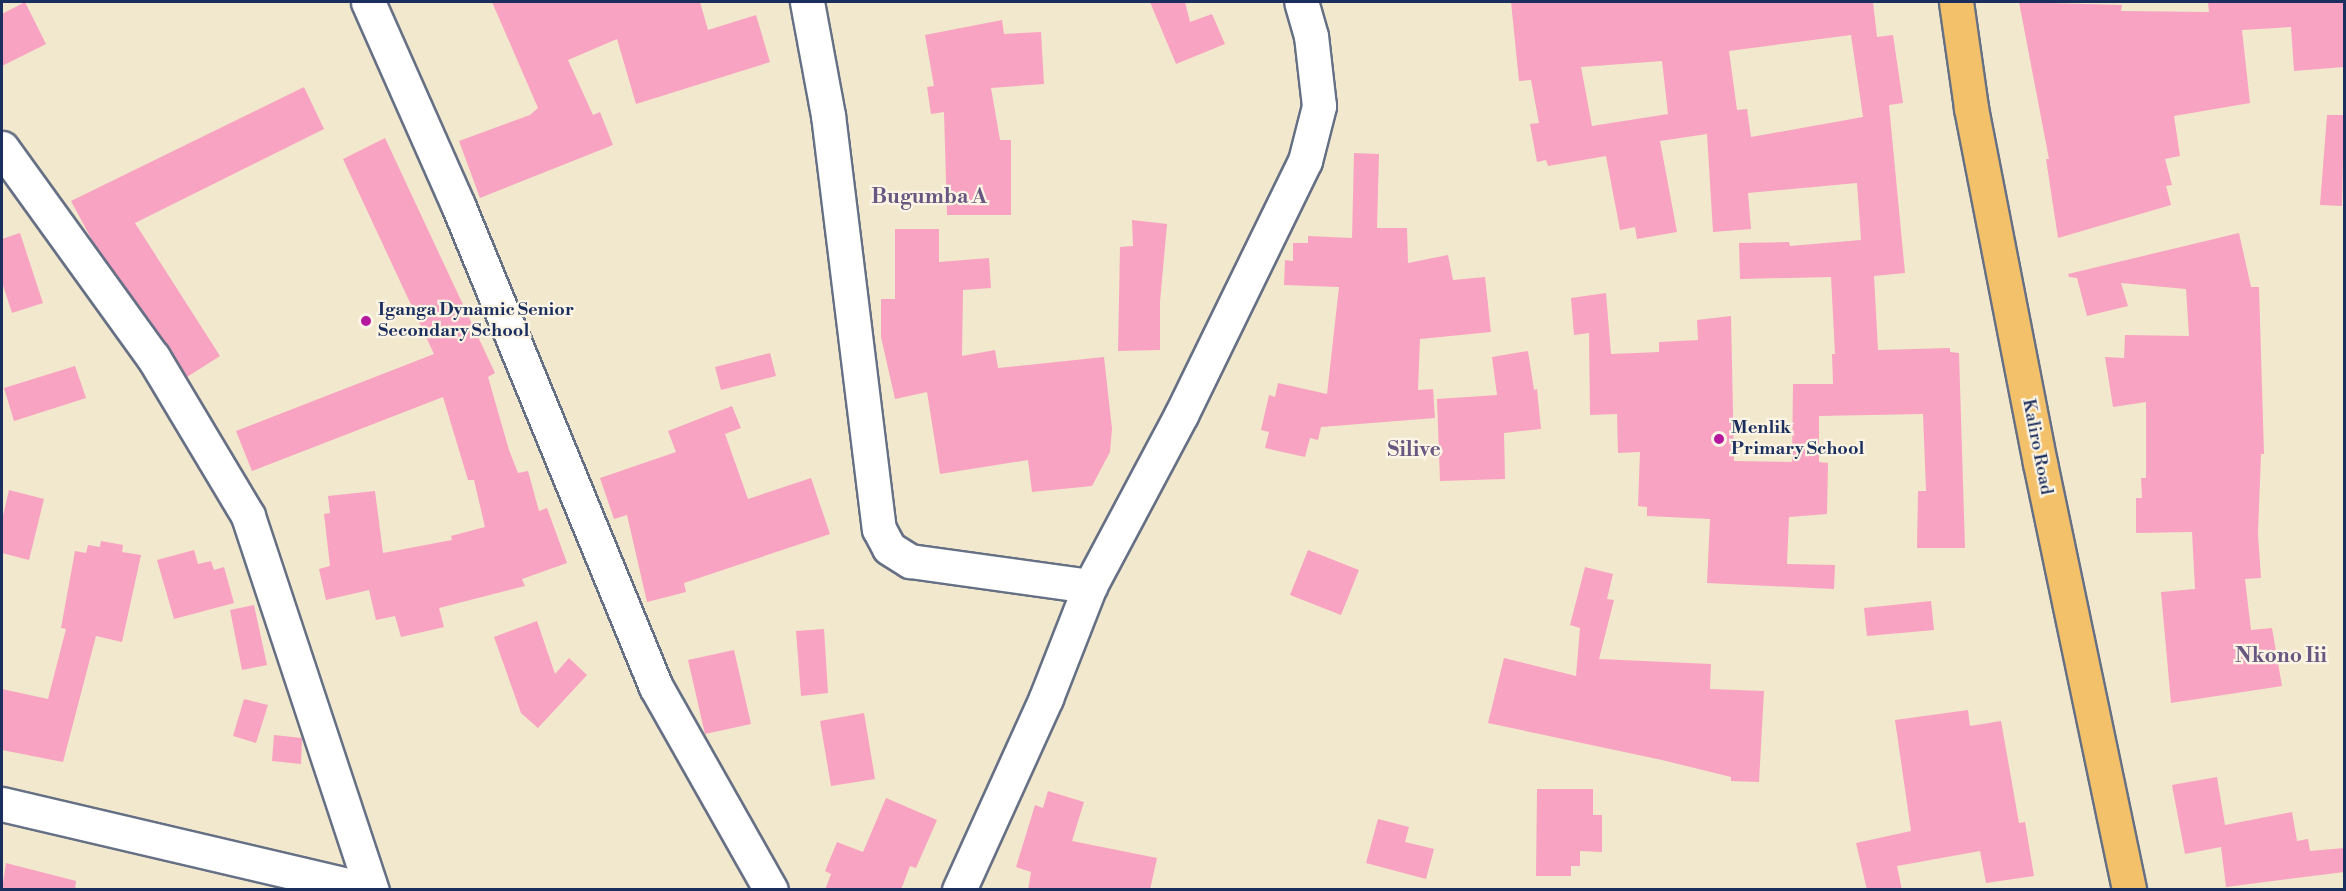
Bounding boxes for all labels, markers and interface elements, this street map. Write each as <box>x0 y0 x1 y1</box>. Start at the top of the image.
district label: Bugumba A <box>871 184 987 210</box>
place label: Iganga Dynamic Senior Secondary School <box>378 300 574 342</box>
marker: Iganga Dynamic Senior Secondary School <box>359 314 373 328</box>
street label: Kaliro Road <box>2017 397 2057 497</box>
place label: Menlik Primary School <box>1731 418 1864 460</box>
marker: Menlik Primary School <box>1712 432 1726 446</box>
district label: Silive <box>1387 437 1441 463</box>
district label: Nkono Iii <box>2235 643 2327 669</box>

